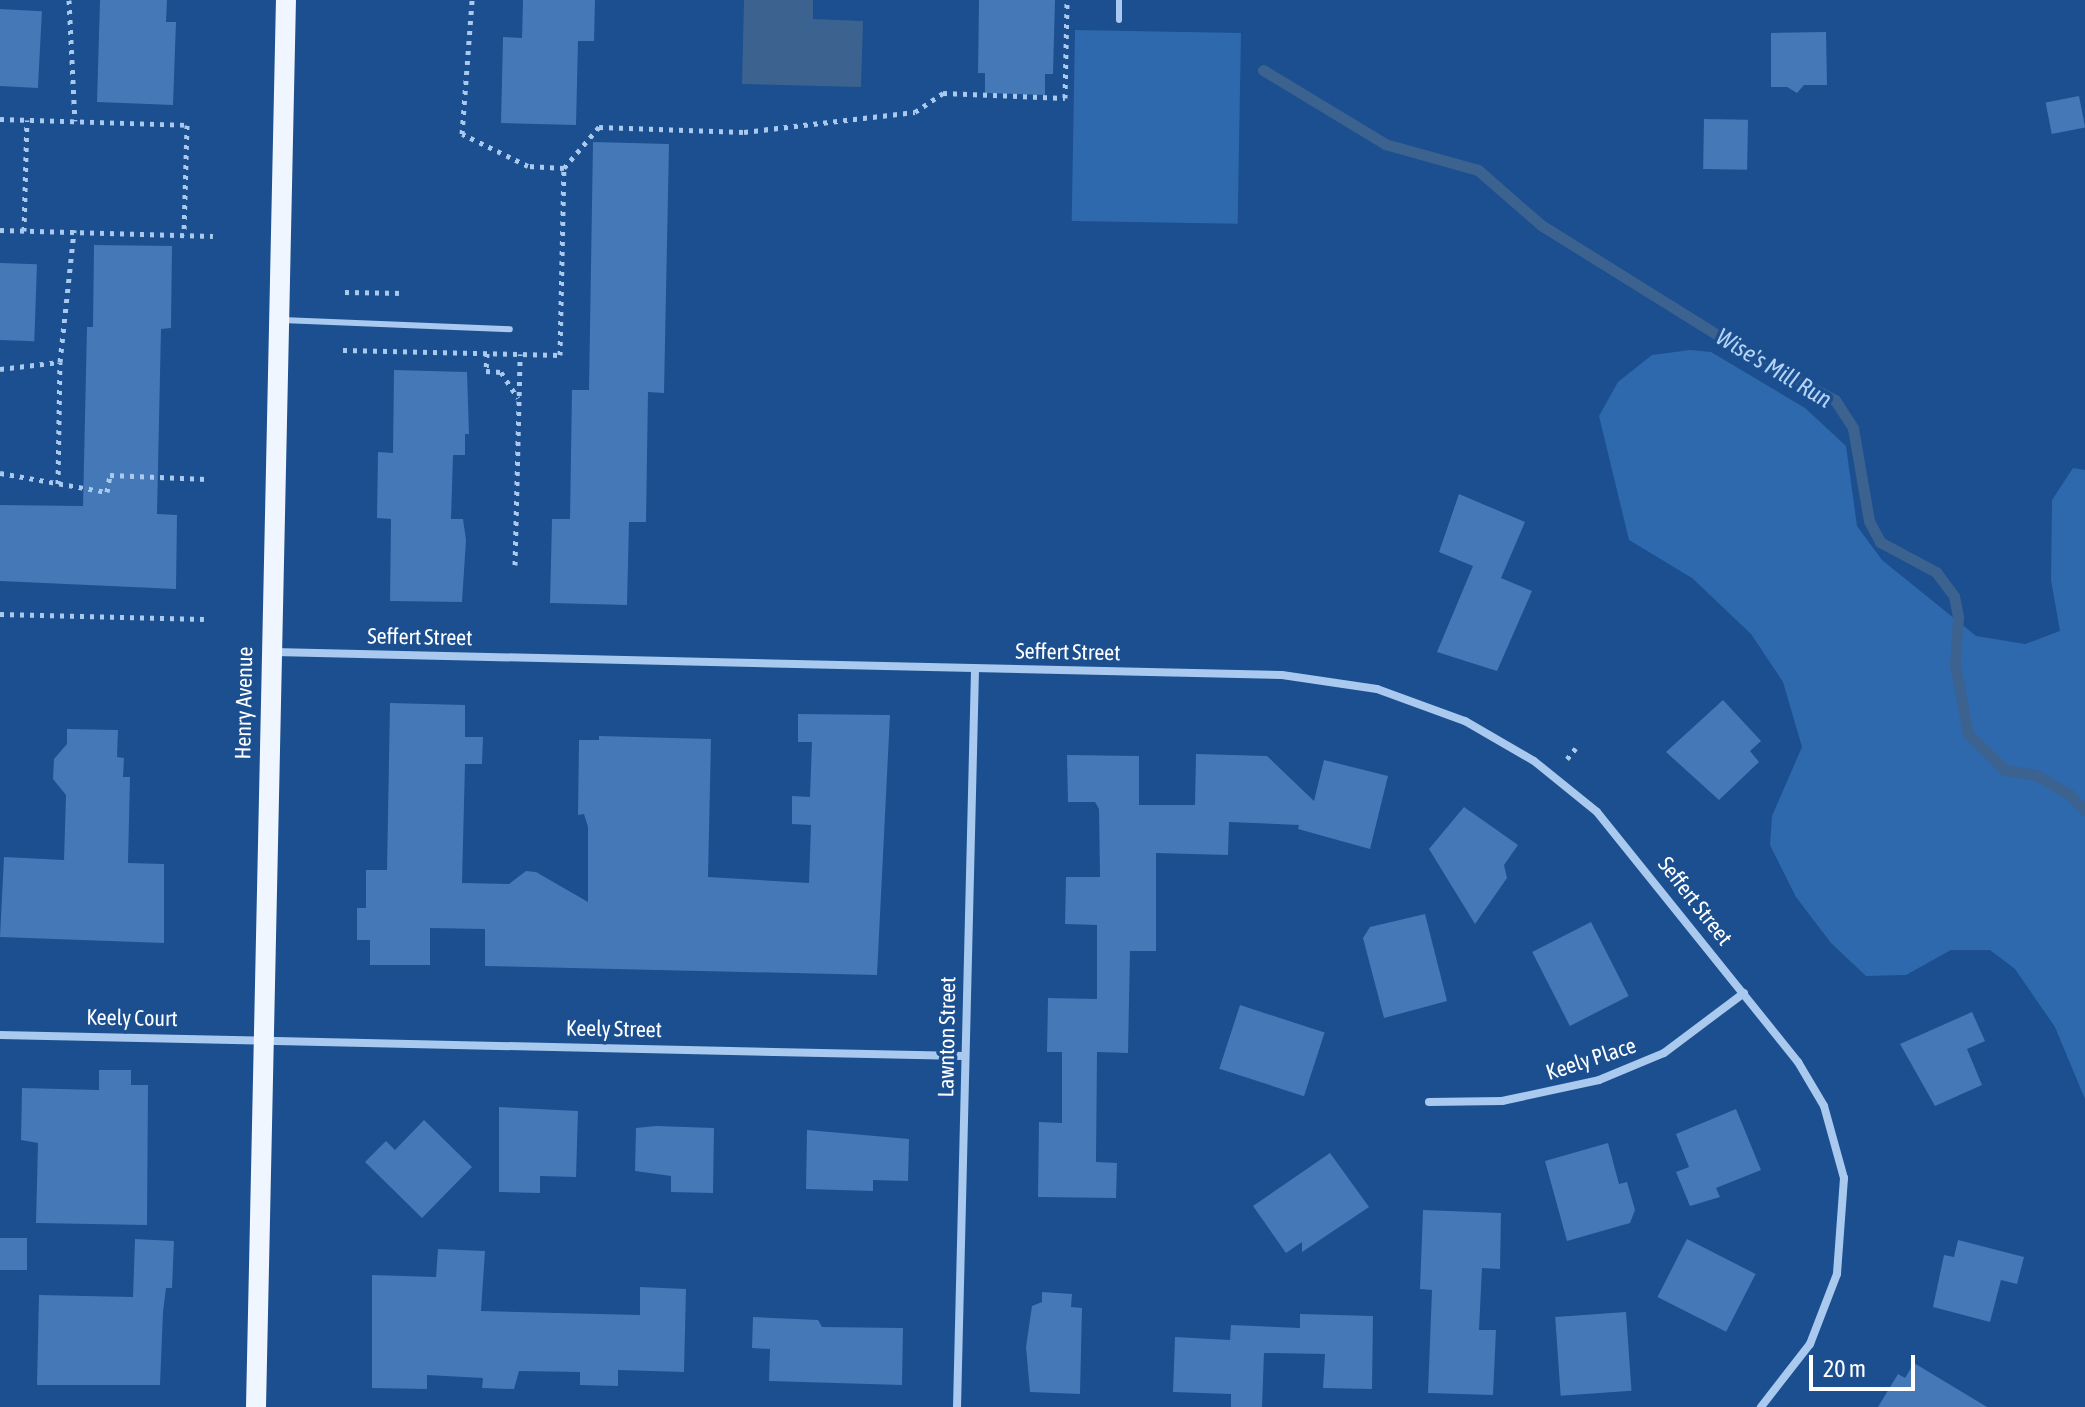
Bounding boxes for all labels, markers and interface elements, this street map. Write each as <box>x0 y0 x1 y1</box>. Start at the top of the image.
water label: Wise's Mill Run <box>1711 322 1837 414</box>
street label: Seffert Street <box>367 623 473 651</box>
street label: Seffert Street <box>1015 638 1121 666</box>
street label: Henry Avenue <box>230 646 258 760</box>
street label: Seffert Street <box>1652 851 1738 951</box>
street label: Lawnton Street <box>933 976 961 1098</box>
street label: Keely Court <box>86 1004 178 1032</box>
street label: Keely Street <box>566 1015 662 1043</box>
street label: Keely Place <box>1543 1032 1639 1086</box>
scale bar <box>1813 1339 1919 1389</box>
text: 20 m <box>1823 1355 1866 1382</box>

